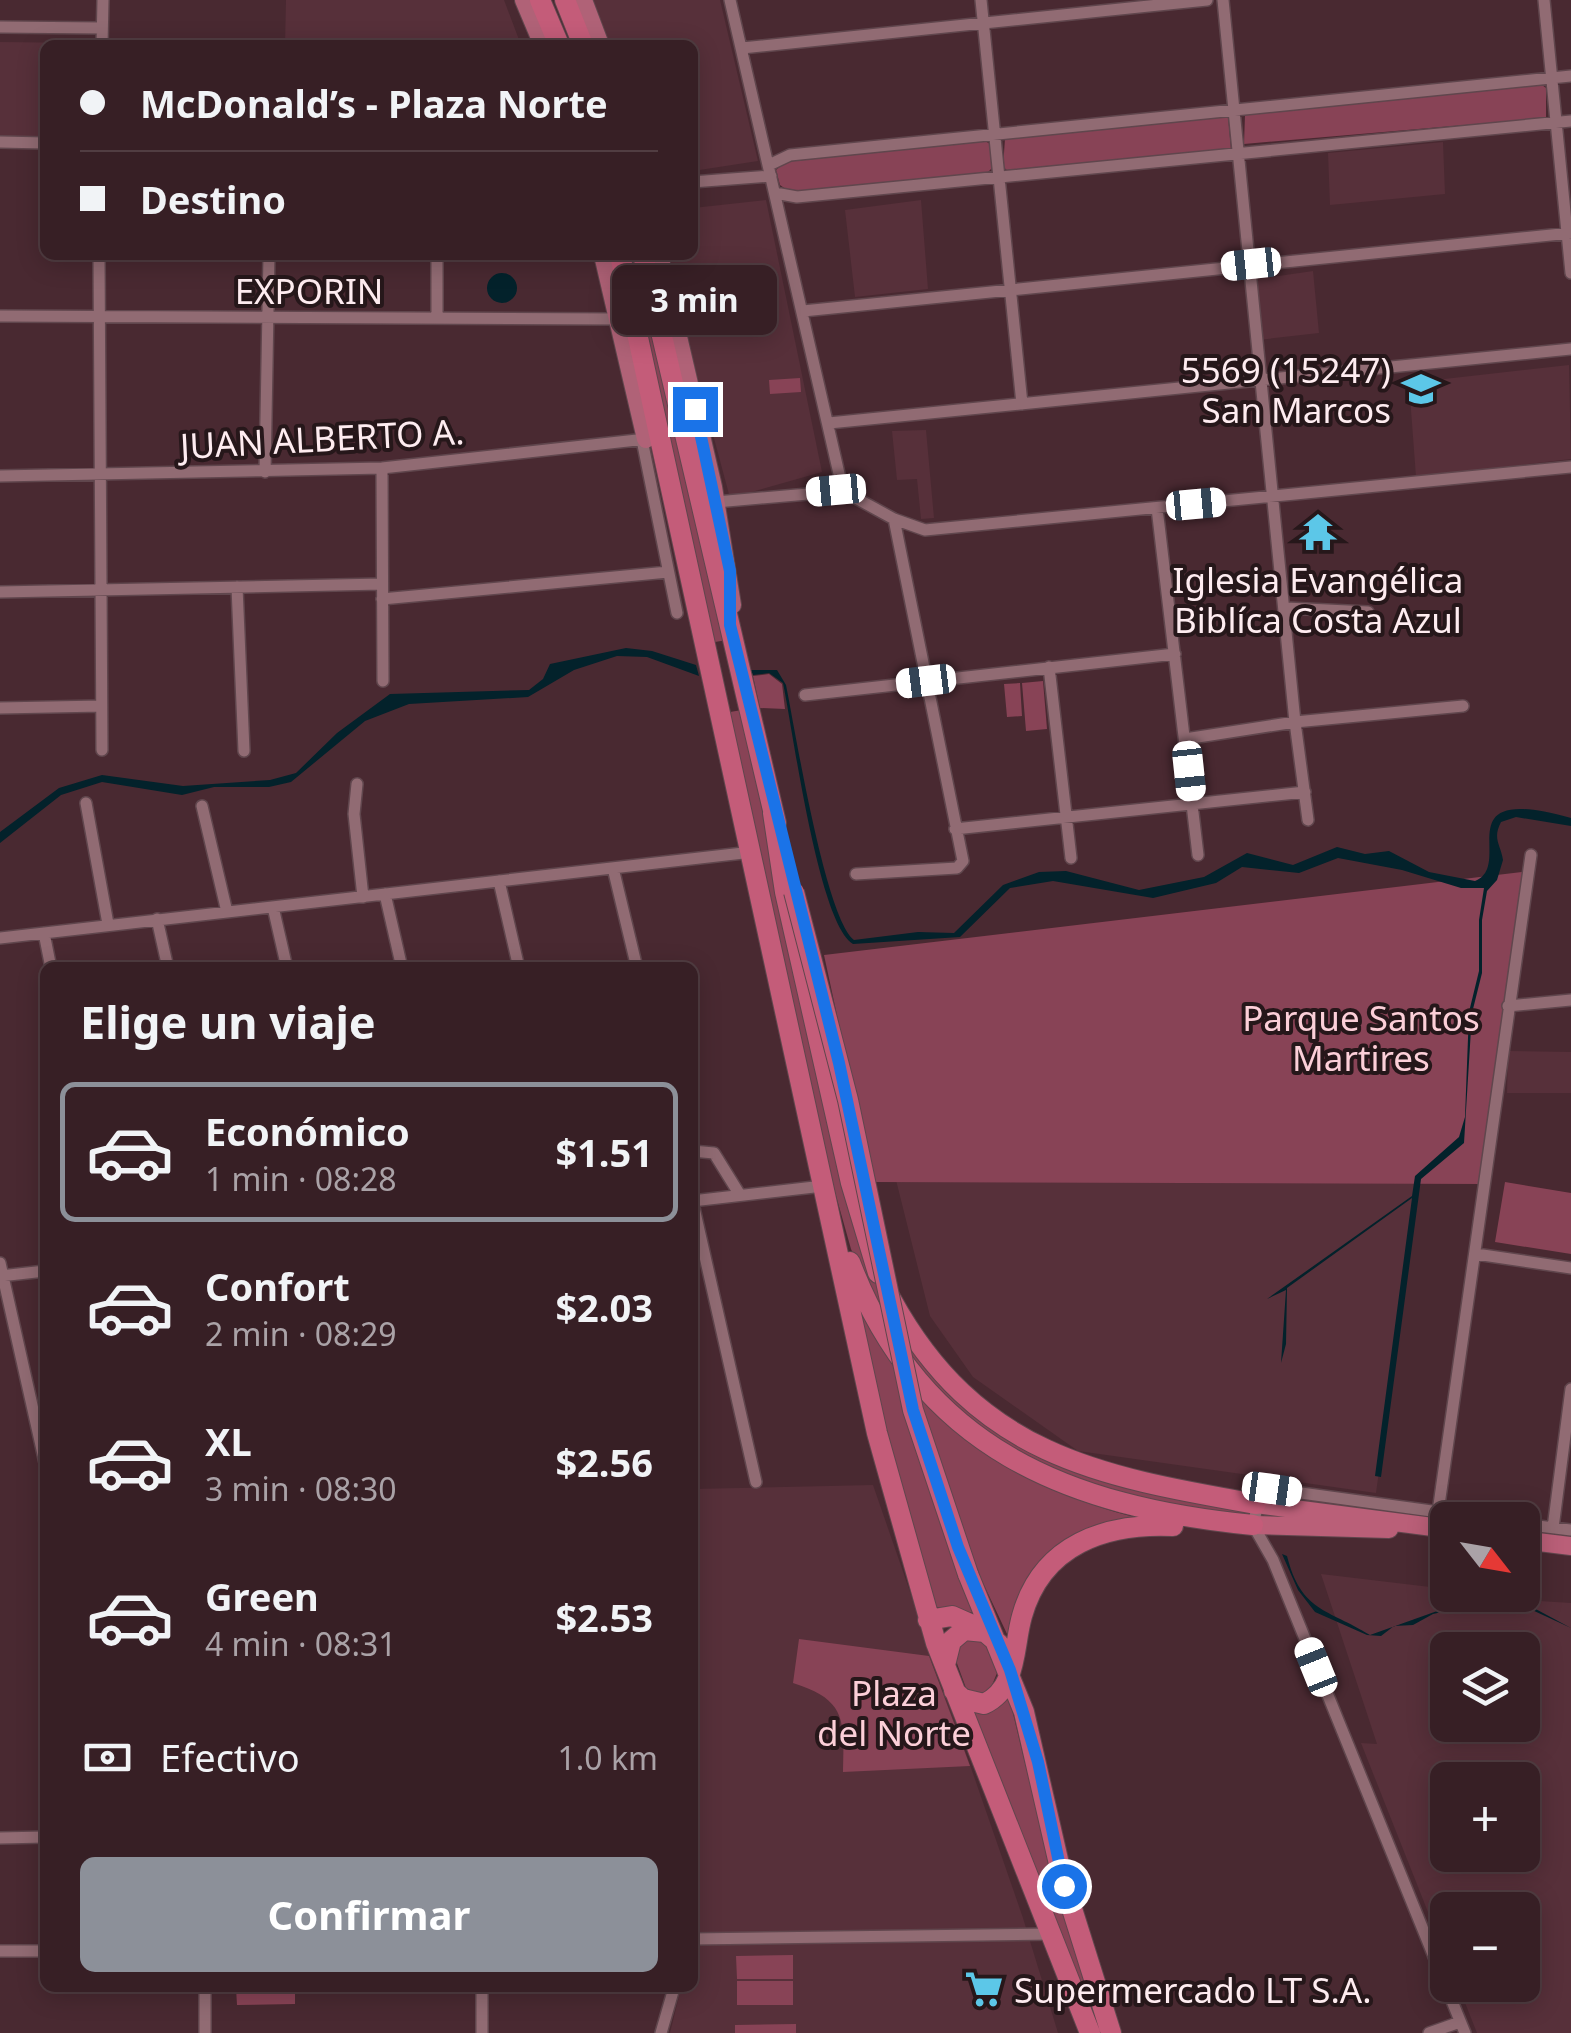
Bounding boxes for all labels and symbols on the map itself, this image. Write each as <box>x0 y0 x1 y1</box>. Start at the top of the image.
car <box>1220 246 1282 282</box>
callout: 3 min <box>612 264 778 334</box>
street label: EXPORIN <box>235 267 383 314</box>
place label: 5569 (15247) San Marcos <box>1181 346 1391 433</box>
school or university icon: 5569 (15247) San Marcos <box>1400 368 1442 410</box>
route end <box>673 387 718 432</box>
street label: JUAN ALBERTO A. <box>176 407 465 469</box>
car <box>805 472 867 508</box>
car <box>1165 486 1227 522</box>
temple icon: Iglesia Evangélica Biblíca Costa Azul <box>1297 511 1339 553</box>
place label: Iglesia Evangélica Biblíca Costa Azul <box>1173 556 1463 643</box>
car <box>894 662 958 700</box>
car <box>1171 740 1207 802</box>
park label: Parque Santos Martires <box>1242 994 1480 1081</box>
car <box>1240 1470 1304 1508</box>
north arrow <box>1430 1502 1540 1612</box>
car <box>1291 1634 1341 1700</box>
park label: Plaza del Norte <box>817 1669 971 1756</box>
route start <box>1042 1864 1087 1909</box>
place label: Supermercado LT S.A. <box>1014 1966 1372 2013</box>
supermarket icon: Supermercado LT S.A. <box>963 1968 1005 2010</box>

